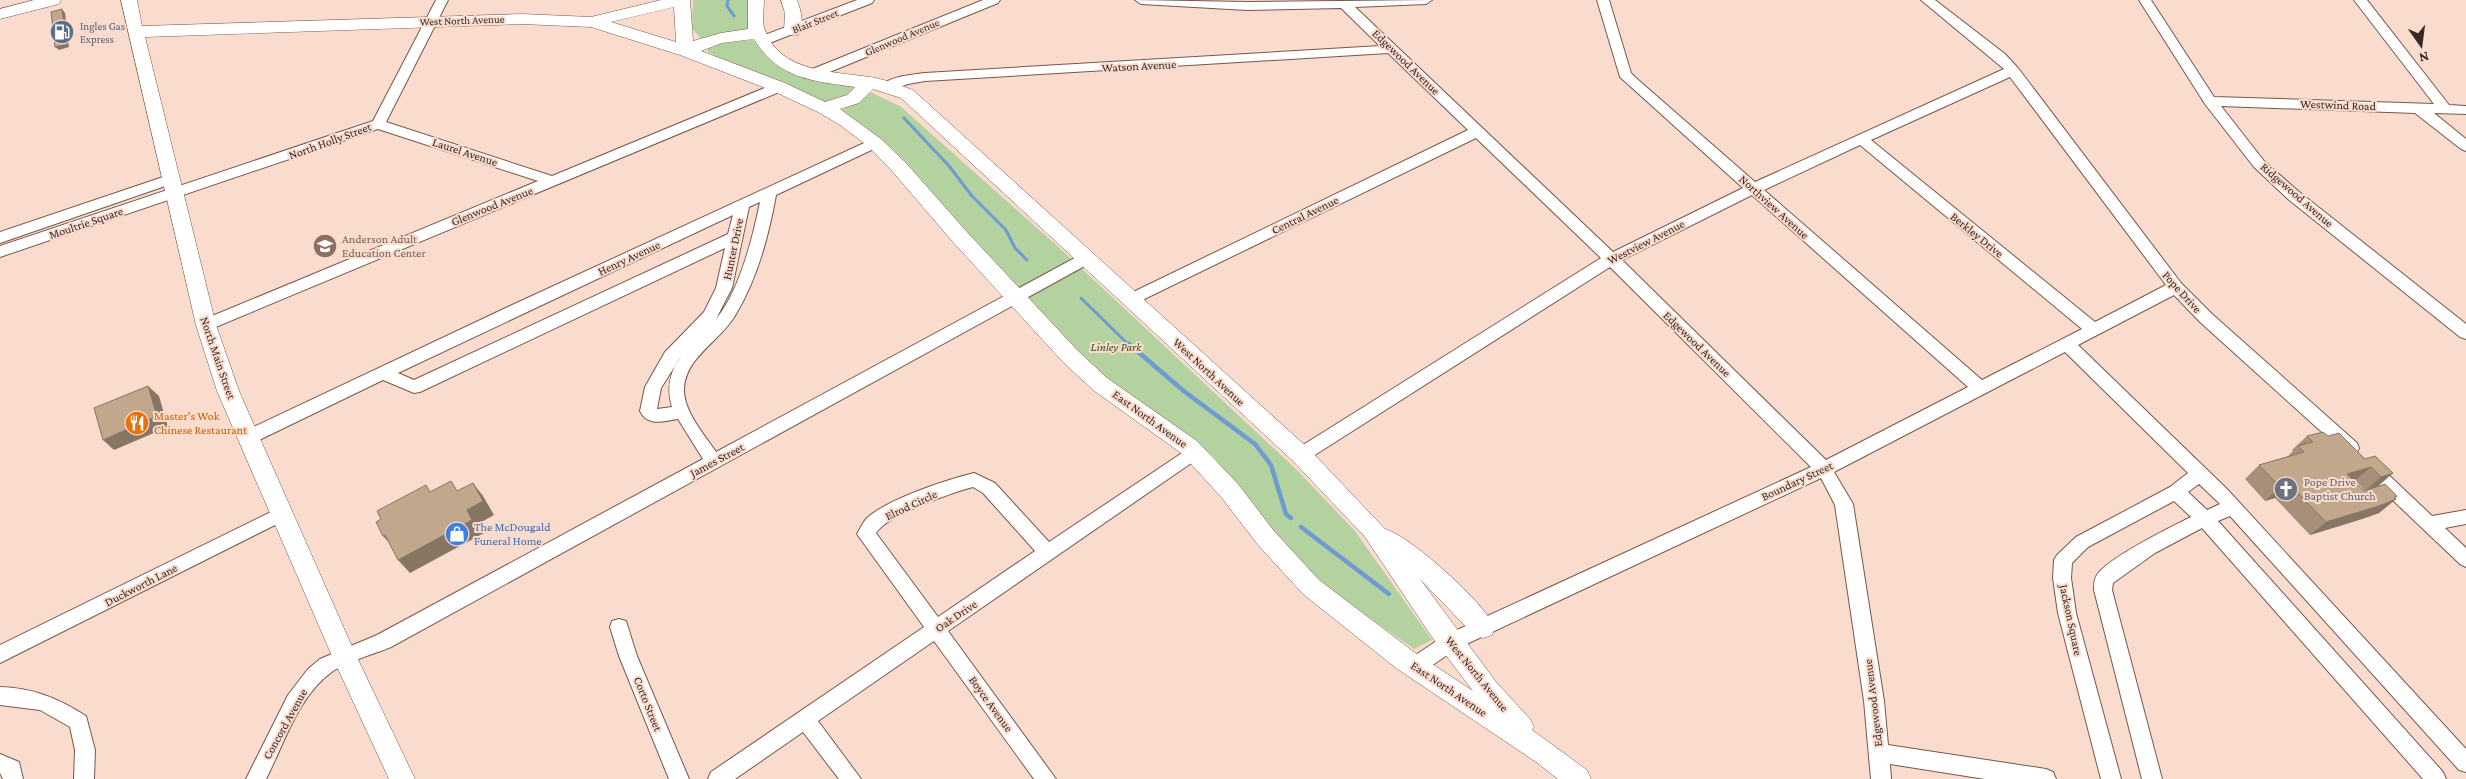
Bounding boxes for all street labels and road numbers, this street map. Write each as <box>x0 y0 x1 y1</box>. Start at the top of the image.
street label: Blair Street <box>790 6 840 36</box>
street label: West North Avenue <box>419 13 505 27</box>
street label: Glenwood Avenue <box>863 16 941 58</box>
street label: Edgewood Avenue <box>1369 26 1443 98</box>
street label: Watson Avenue <box>1101 57 1177 75</box>
street label: Westwind Road <box>2300 97 2377 113</box>
street label: North Holly Street <box>287 119 374 162</box>
street label: Laurel Avenue <box>431 135 499 169</box>
street label: Ridgewood Avenue <box>2258 160 2336 230</box>
street label: Northview Avenue <box>1736 172 1812 242</box>
street label: Glenwood Avenue <box>449 183 535 229</box>
street label: Central Avenue <box>1269 193 1341 237</box>
street label: Moultrie Square <box>47 204 125 242</box>
street label: Berkley Drive <box>1948 209 2006 261</box>
street label: Hunter Drive <box>720 217 746 281</box>
street label: Westview Avenue <box>1605 217 1687 267</box>
street label: Henry Avenue <box>596 237 662 279</box>
street label: Pope Drive <box>2160 268 2204 316</box>
street label: Edgewood Avenue <box>1660 308 1734 380</box>
street label: North Main Street <box>197 315 239 402</box>
street label: West North Avenue <box>1170 335 1248 409</box>
street label: East North Avenue <box>1110 387 1190 451</box>
street label: James Street <box>687 439 747 481</box>
street label: Boundary Street <box>1759 458 1836 504</box>
street label: Elrod Circle <box>883 487 939 523</box>
street label: Duckworth Lane <box>102 561 180 609</box>
street label: Jackson Square <box>2056 582 2085 657</box>
street label: Oak Drive <box>932 597 980 635</box>
street label: West North Avenue <box>1442 634 1512 714</box>
street label: East North Avenue <box>1408 658 1490 720</box>
street label: Edgewood Avenue <box>1861 658 1885 748</box>
street label: Boyce Avenue <box>966 673 1016 735</box>
street label: Corto Street <box>631 675 666 734</box>
street label: Concord Avenue <box>260 686 310 762</box>

